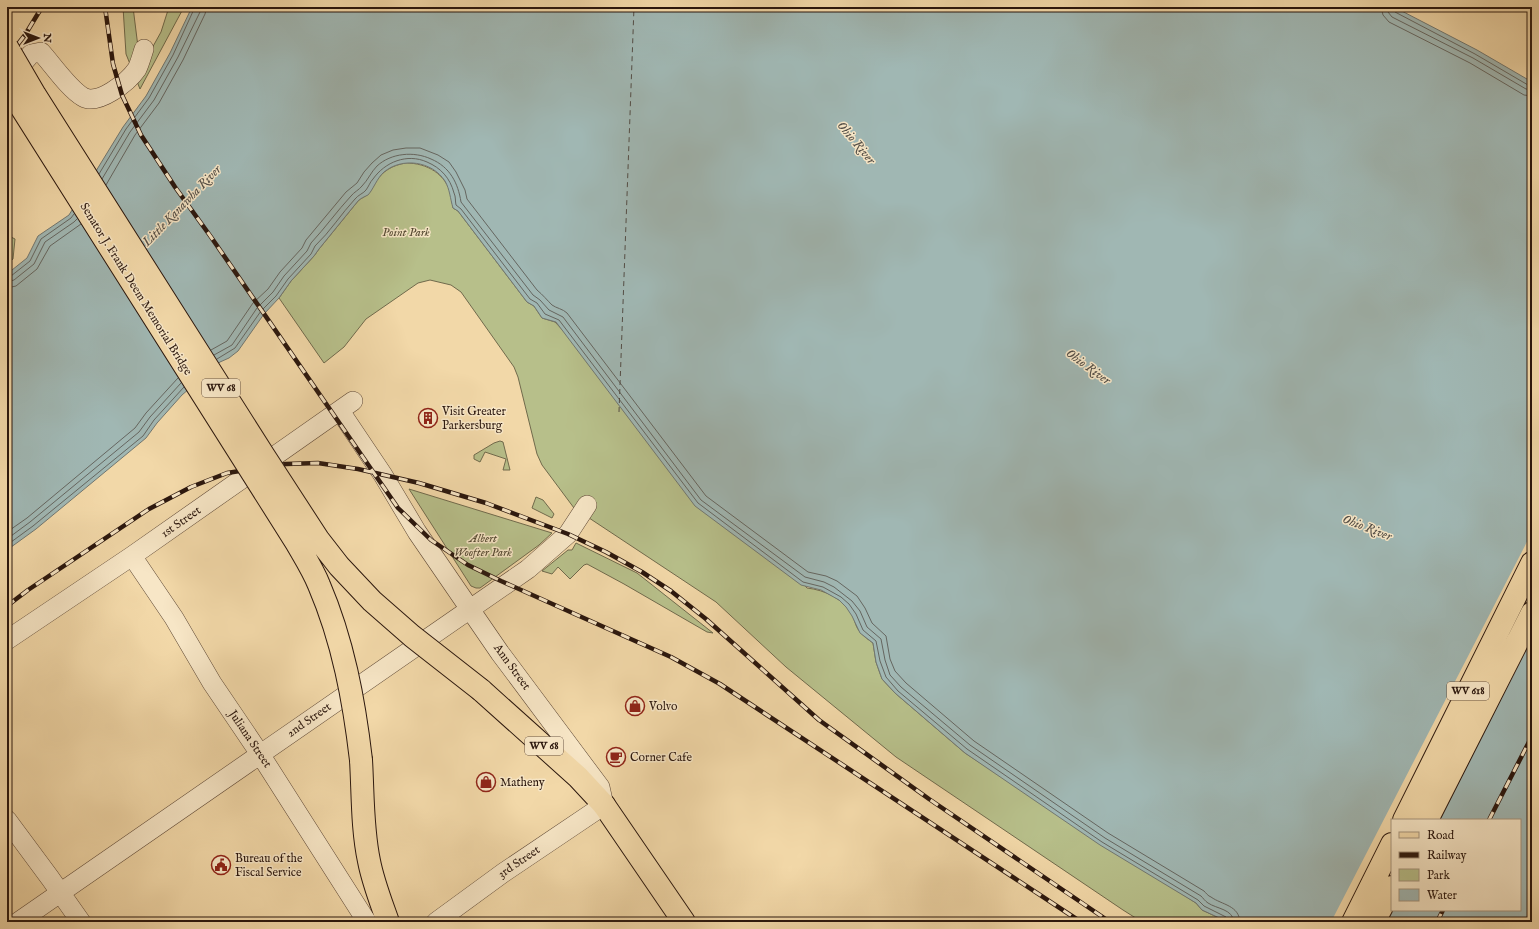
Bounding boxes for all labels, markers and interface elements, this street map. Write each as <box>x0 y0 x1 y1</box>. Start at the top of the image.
north arrow <box>18 18 58 58</box>
text: N <box>40 32 54 43</box>
water label: Ohio River <box>833 118 879 169</box>
water label: Little Kanawha River <box>138 161 226 251</box>
street label: Senator J. Frank Deem Memorial Bridge <box>76 200 196 379</box>
park label: Point Park <box>382 225 430 240</box>
water label: Ohio River <box>1062 345 1114 389</box>
road number: WV 68 <box>202 379 240 397</box>
place label: Visit Greater Parkersburg <box>441 404 506 433</box>
building icon: Visit Greater Parkersburg <box>417 407 439 429</box>
street label: 1st Street <box>158 503 204 541</box>
water label: Ohio River <box>1340 511 1395 545</box>
park label: Albert Woofter Park <box>454 531 512 560</box>
street label: Ann Street <box>490 640 534 693</box>
road number: WV 618 <box>1447 682 1489 700</box>
shop icon: Volvo <box>624 695 646 717</box>
street label: 2nd Street <box>284 699 334 741</box>
place label: Volvo <box>648 699 678 714</box>
street label: Juliana Street <box>223 706 275 771</box>
road number: WV 68 <box>525 737 563 755</box>
cafe icon: Corner Cafe <box>605 746 627 768</box>
place label: Corner Cafe <box>630 750 692 765</box>
shop icon: Matheny <box>475 771 497 793</box>
place label: Matheny <box>500 775 545 790</box>
legend <box>1391 819 1521 911</box>
text: Road <box>1427 828 1455 843</box>
street label: 3rd Street <box>495 842 543 882</box>
text: Railway <box>1427 848 1466 863</box>
place label: Bureau of the Fiscal Service <box>235 851 303 880</box>
public building icon: Bureau of the Fiscal Service <box>210 854 232 876</box>
text: Park <box>1427 868 1450 883</box>
text: Water <box>1427 888 1458 903</box>

